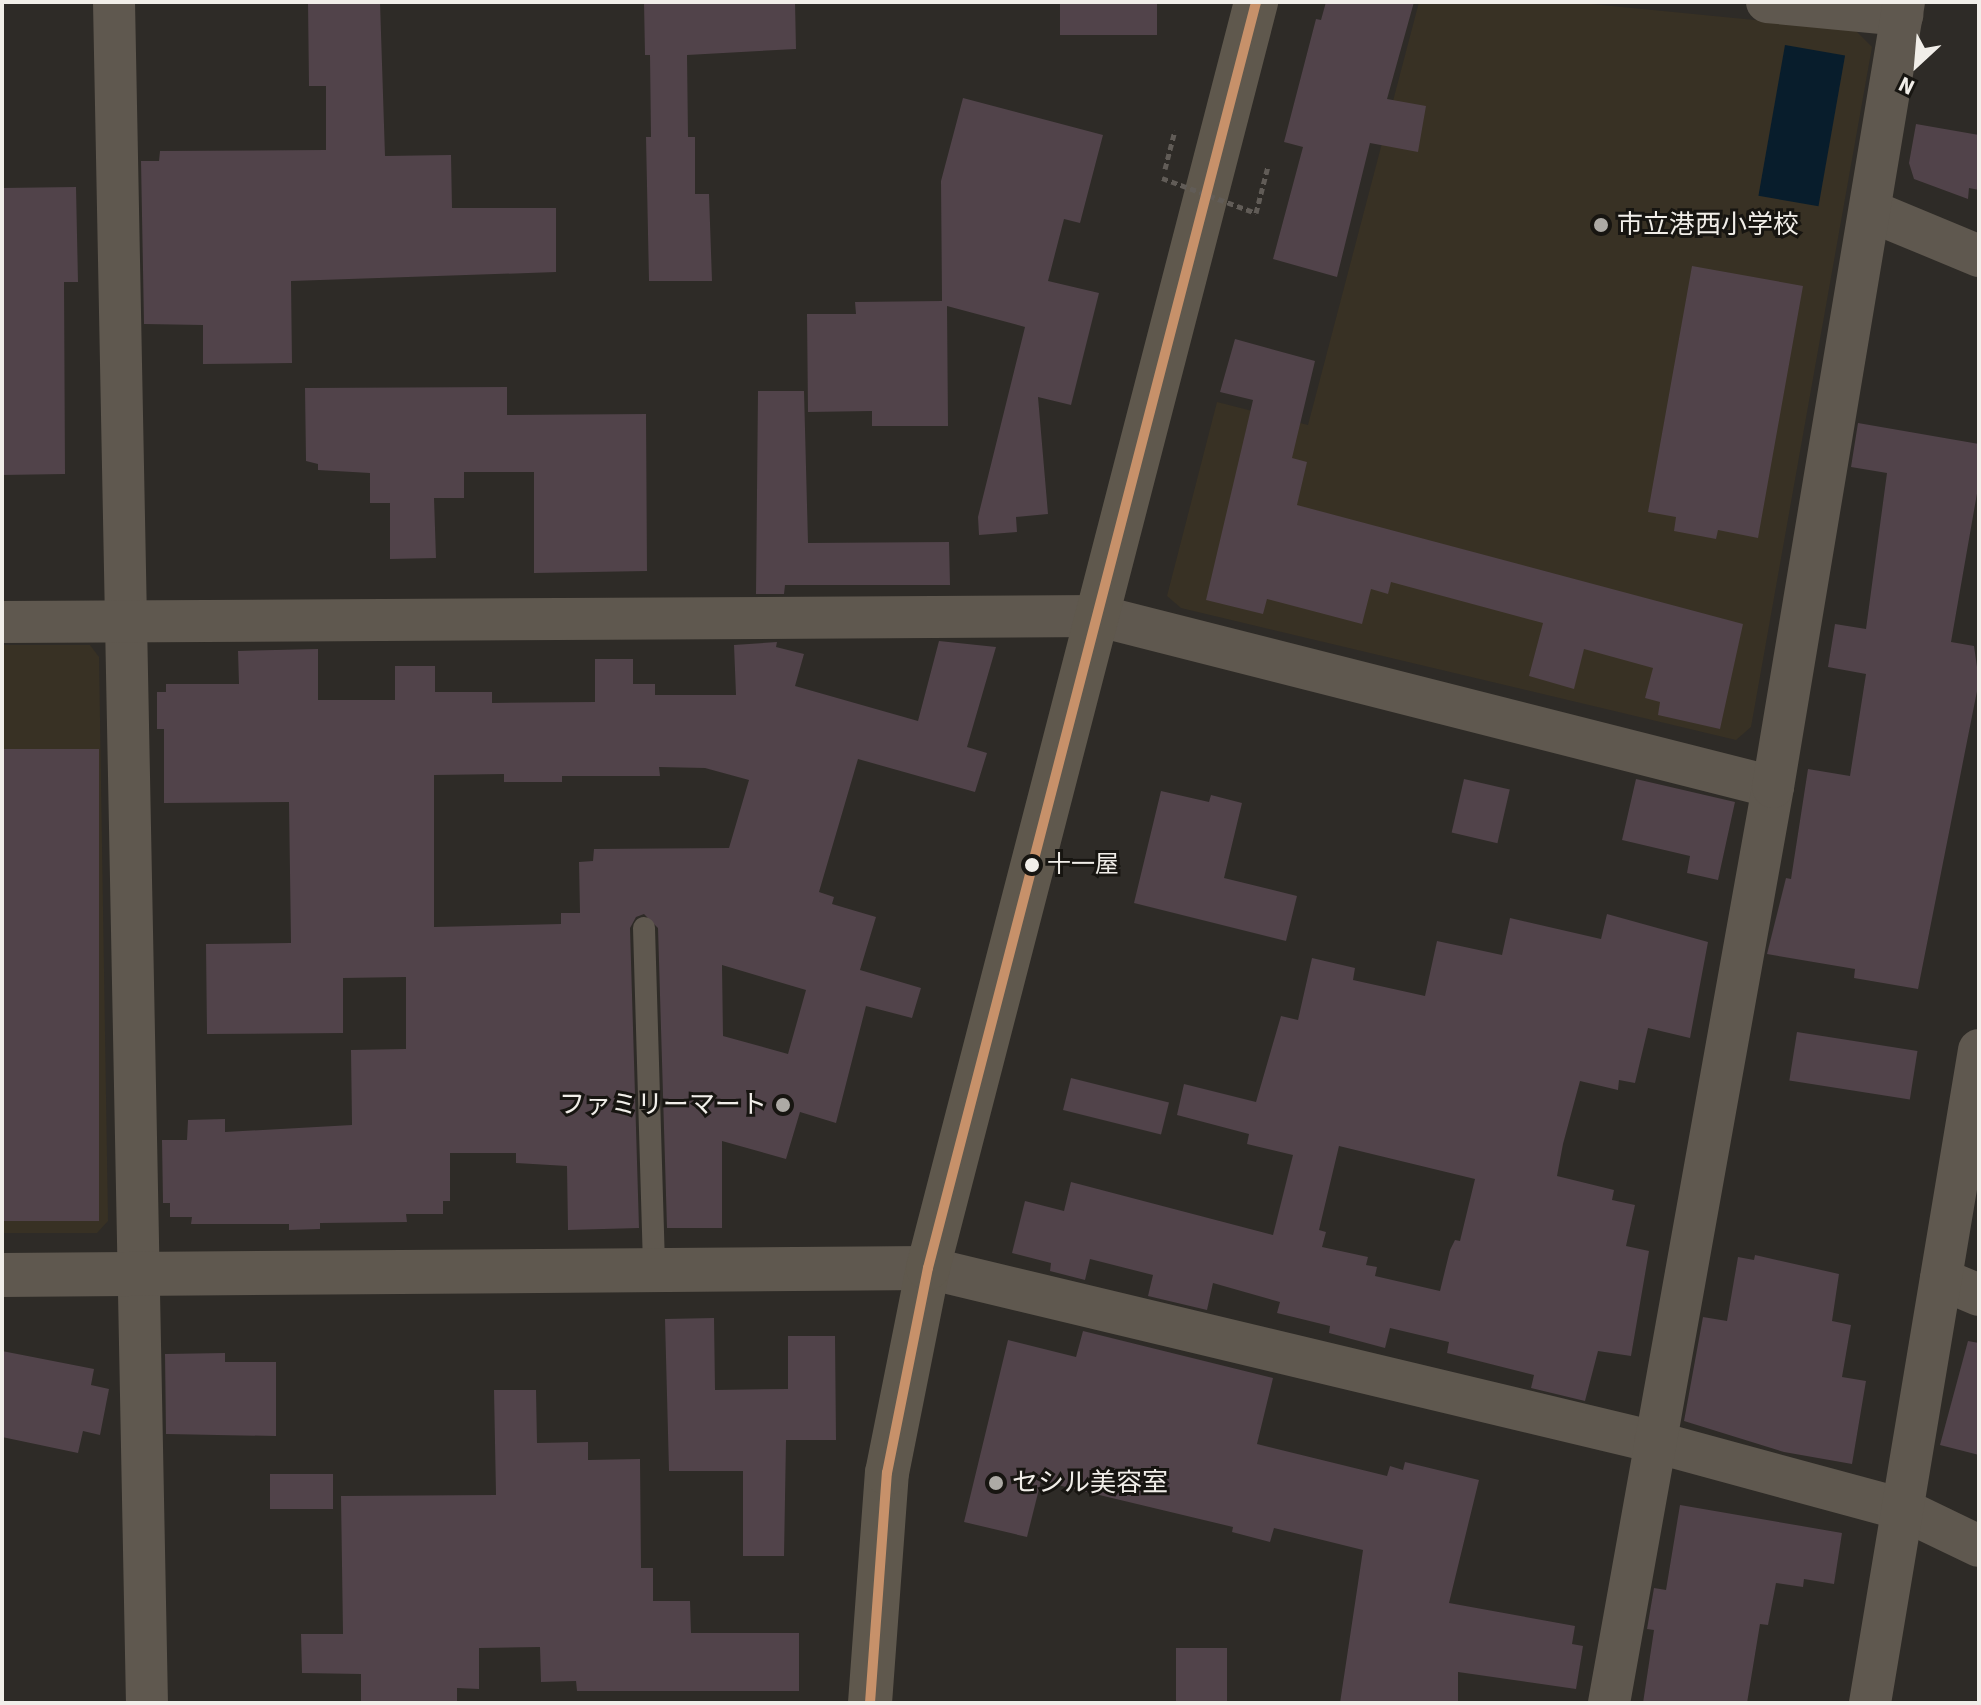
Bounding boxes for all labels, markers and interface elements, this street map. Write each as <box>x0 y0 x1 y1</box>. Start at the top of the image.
north arrow <box>1877 24 1957 104</box>
text: N <box>1893 68 1920 103</box>
place label: 市立港西小学校 <box>1617 209 1799 241</box>
marker: 市立港西小学校 <box>1592 216 1610 234</box>
place label: 十一屋 <box>1047 851 1119 879</box>
marker: 十一屋 <box>1024 857 1040 873</box>
place label: ファミリーマート <box>559 1089 767 1121</box>
marker: ファミリーマート <box>774 1096 792 1114</box>
place label: セシル美容室 <box>1012 1467 1168 1499</box>
marker: セシル美容室 <box>987 1474 1005 1492</box>

